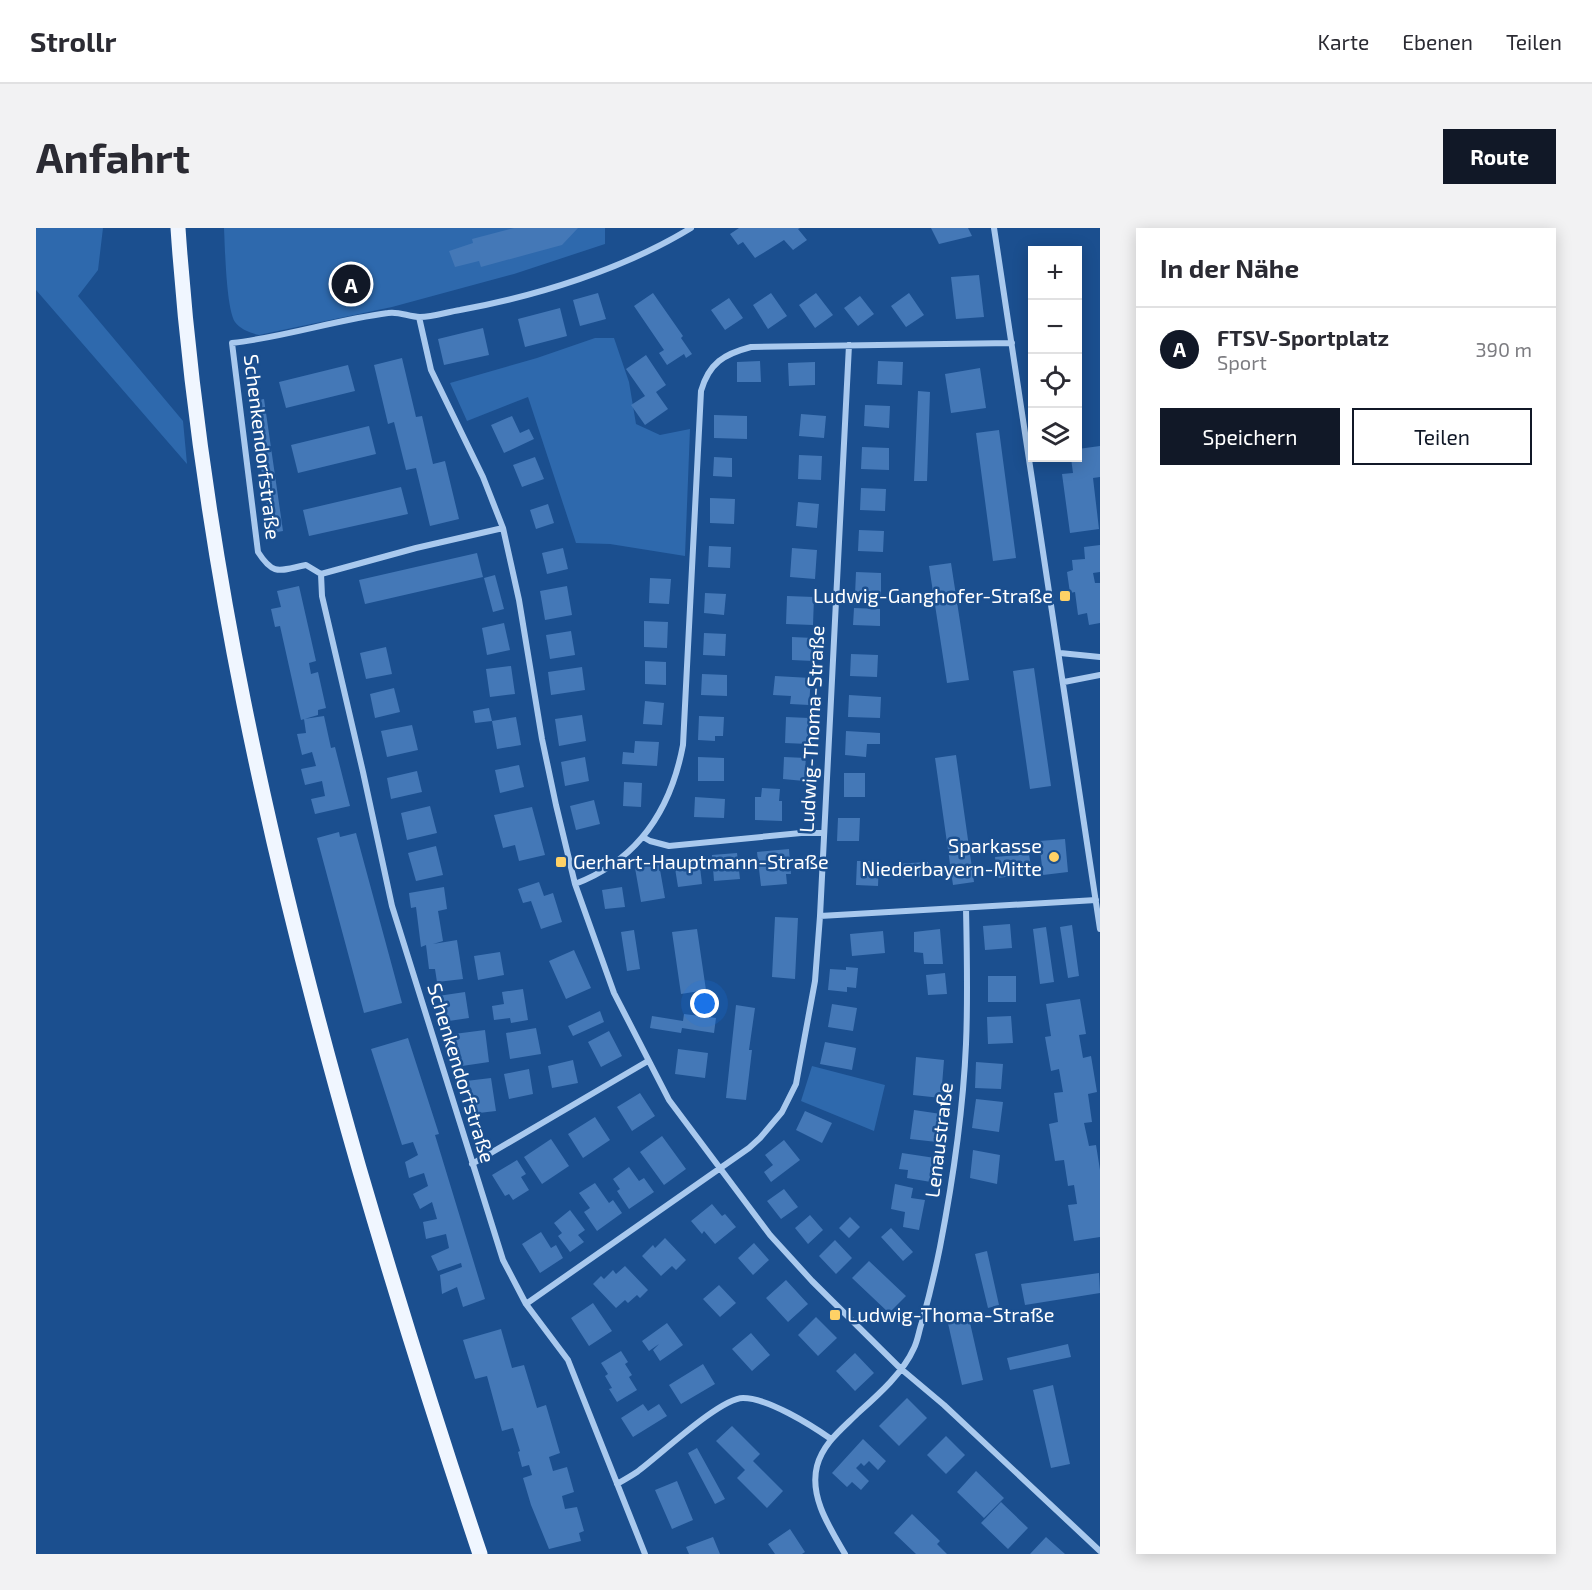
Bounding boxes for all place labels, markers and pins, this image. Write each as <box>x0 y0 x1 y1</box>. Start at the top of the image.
pin: A <box>332 262 370 306</box>
place label: Ludwig-Ganghofer-Straße <box>813 583 1053 607</box>
marker: Ludwig-Ganghofer-Straße <box>1058 589 1072 603</box>
place label: Sparkasse Niederbayern-Mitte <box>861 833 1042 880</box>
place label: Gerhart-Hauptmann-Straße <box>573 849 829 873</box>
marker: Sparkasse Niederbayern-Mitte <box>1047 850 1061 864</box>
marker: Gerhart-Hauptmann-Straße <box>554 855 568 869</box>
place label: Ludwig-Thoma-Straße <box>847 1302 1054 1326</box>
marker: Ludwig-Thoma-Straße <box>828 1308 842 1322</box>

